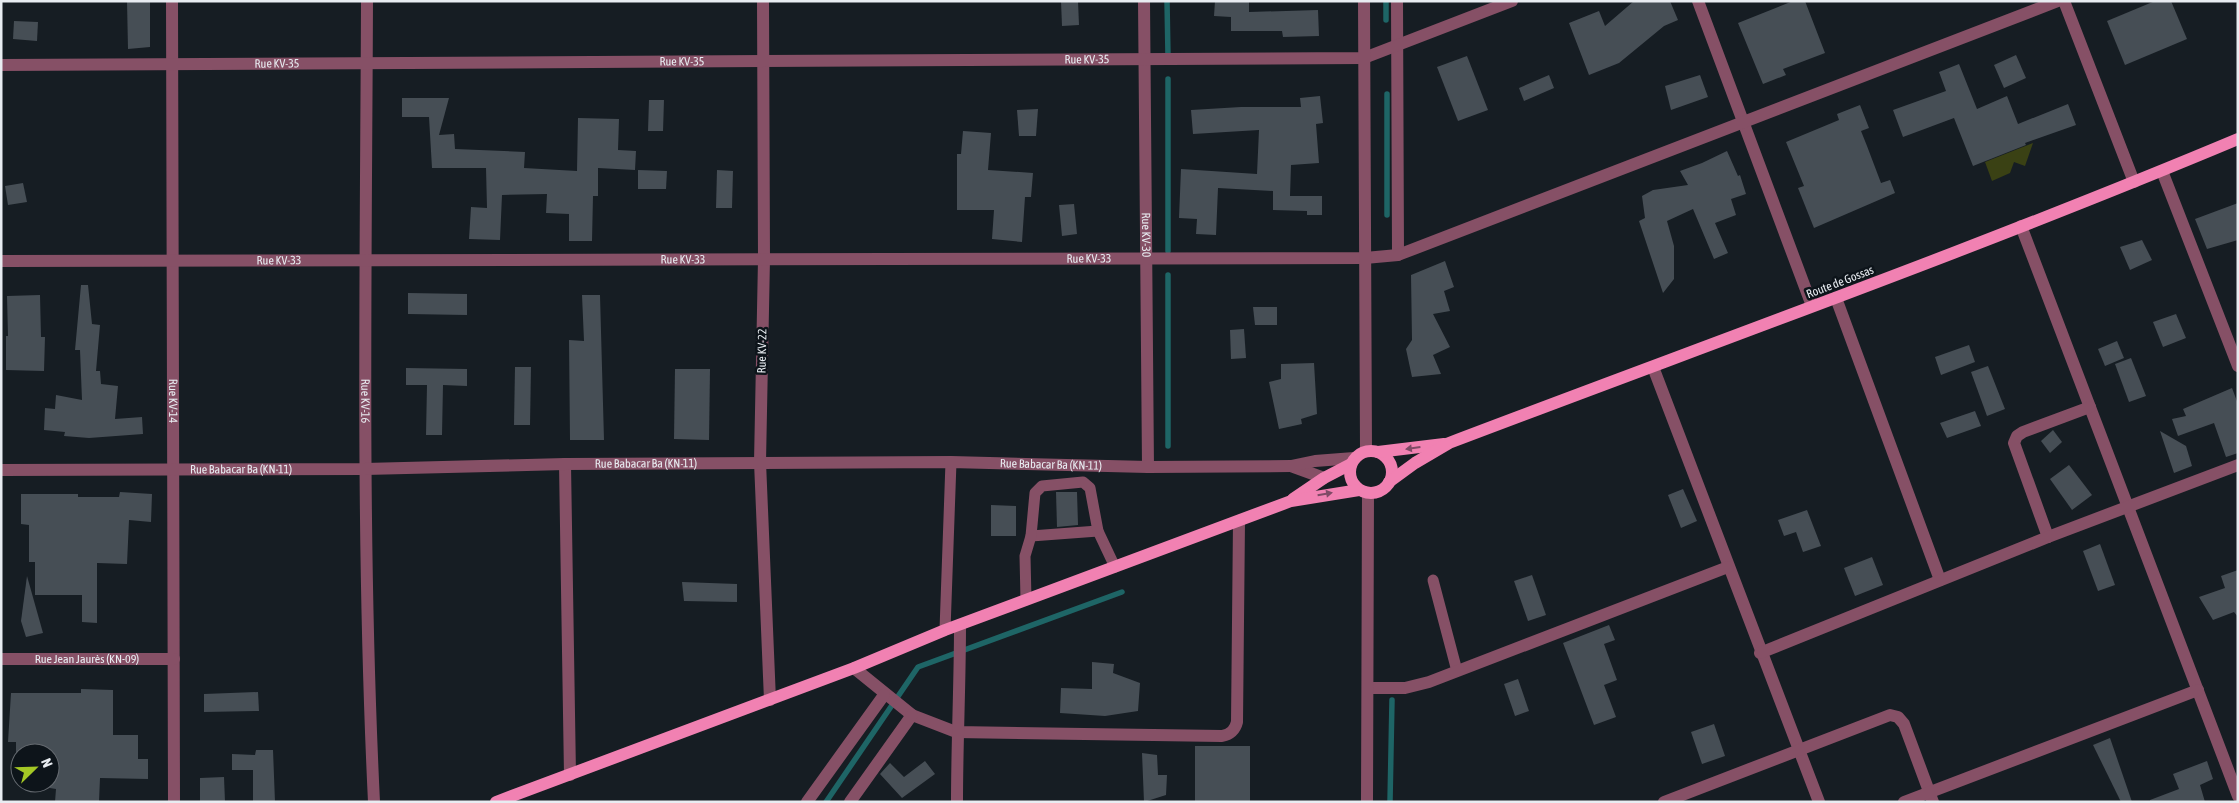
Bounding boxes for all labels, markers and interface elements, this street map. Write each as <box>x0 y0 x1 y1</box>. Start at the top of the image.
street label: Rue KV-35 <box>1065 52 1109 67</box>
street label: Rue KV-35 <box>660 54 704 69</box>
street label: Rue KV-35 <box>255 56 299 71</box>
street label: Rue KV-30 <box>1139 212 1153 258</box>
street label: Rue KV-33 <box>661 252 705 267</box>
street label: Rue KV-33 <box>1067 252 1111 266</box>
street label: Rue KV-33 <box>257 253 301 267</box>
street label: Route de Gossas <box>1804 263 1876 301</box>
street label: Rue KV-22 <box>755 328 769 374</box>
street label: Rue KV-14 <box>166 379 180 424</box>
street label: Rue KV-16 <box>358 379 372 424</box>
one-way arrow <box>1405 444 1421 452</box>
street label: Rue Babacar Ba (KN-11) <box>595 456 697 471</box>
street label: Rue Babacar Ba (KN-11) <box>1000 456 1102 473</box>
street label: Rue Babacar Ba (KN-11) <box>190 462 292 476</box>
one-way arrow <box>1317 490 1333 498</box>
street label: Rue Jean Jaurès (KN-09) <box>35 652 139 666</box>
north arrow <box>10 743 60 793</box>
text: N <box>38 756 56 770</box>

